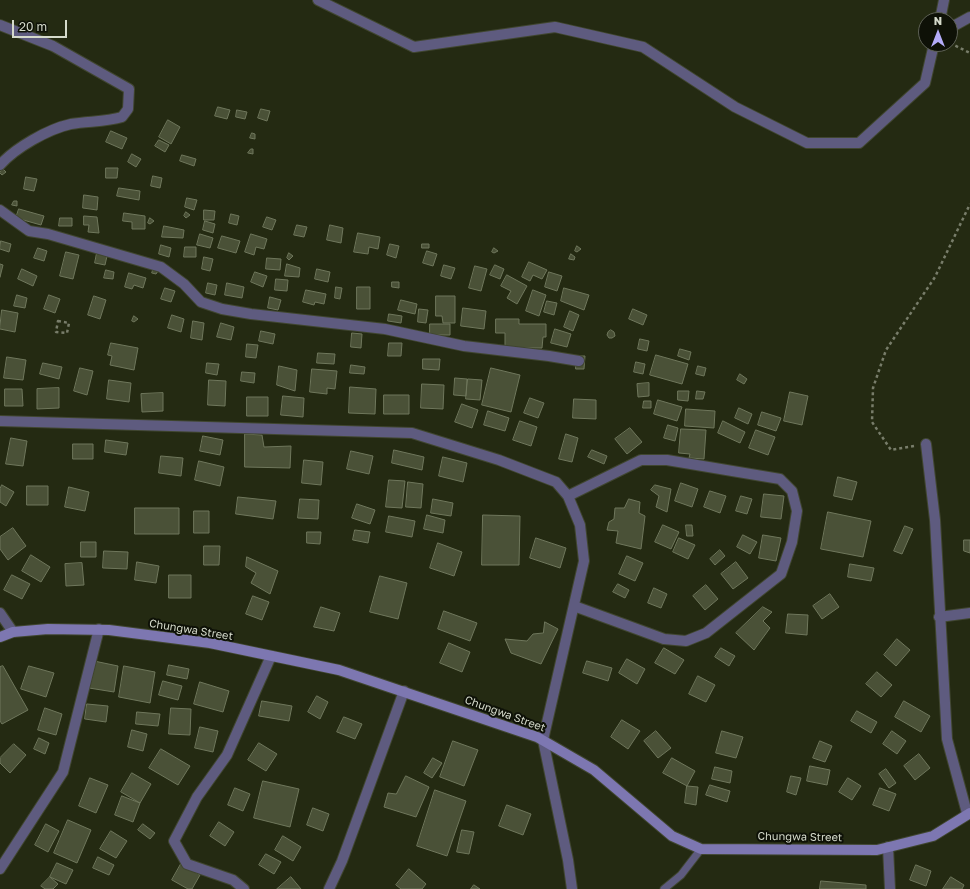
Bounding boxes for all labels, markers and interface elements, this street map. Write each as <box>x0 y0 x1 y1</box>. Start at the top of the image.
scale bar <box>14 12 69 38</box>
north arrow <box>918 12 958 52</box>
text: N <box>934 14 942 27</box>
text: 20 m <box>19 19 47 34</box>
street label: Chungwa Street <box>148 617 234 643</box>
street label: Chungwa Street <box>463 693 547 735</box>
street label: Chungwa Street <box>758 830 842 844</box>

